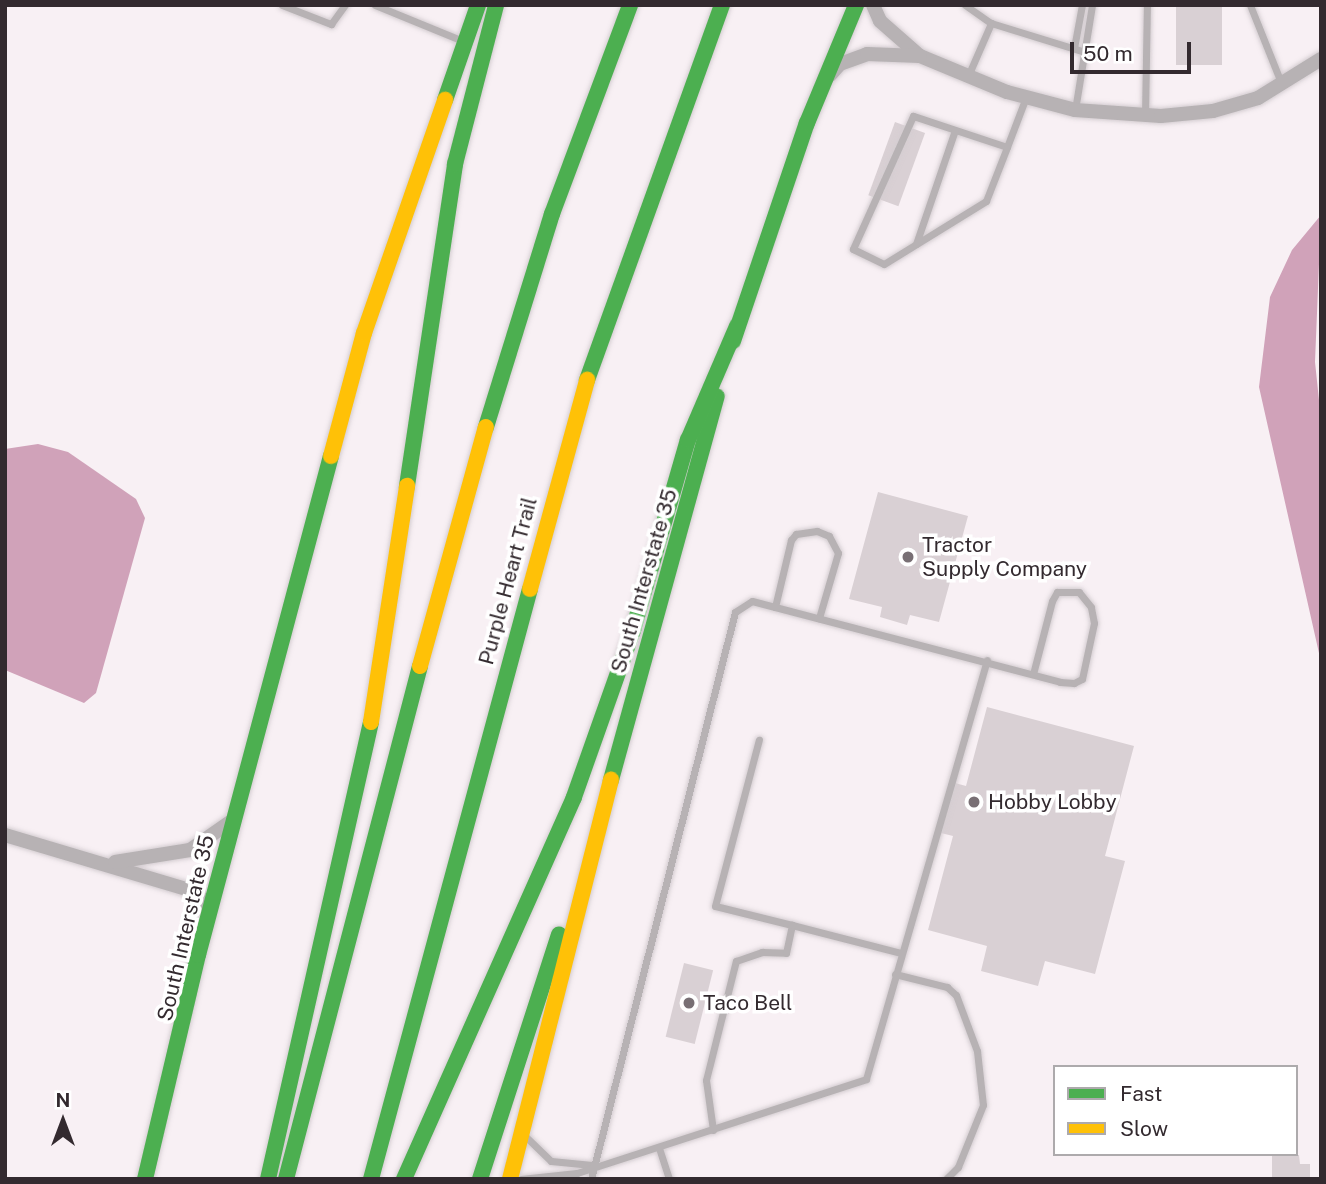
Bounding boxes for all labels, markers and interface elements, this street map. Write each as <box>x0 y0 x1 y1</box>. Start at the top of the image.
scale bar <box>1074 28 1195 72</box>
text: 50 m <box>1083 41 1133 66</box>
street label: South Interstate 35 <box>606 486 682 676</box>
street label: Purple Heart Trail <box>473 494 543 668</box>
place label: Tractor Supply Company <box>922 532 1087 582</box>
marker: Tractor Supply Company <box>900 549 916 565</box>
place label: Hobby Lobby <box>988 789 1117 815</box>
marker: Hobby Lobby <box>966 794 982 810</box>
street label: South Interstate 35 <box>152 832 220 1024</box>
place label: Taco Bell <box>703 990 793 1016</box>
marker: Taco Bell <box>681 995 697 1011</box>
legend <box>1053 1065 1298 1156</box>
text: Fast <box>1120 1081 1162 1106</box>
north arrow <box>28 1086 98 1156</box>
text: N <box>56 1089 70 1111</box>
text: Slow <box>1120 1116 1168 1141</box>

